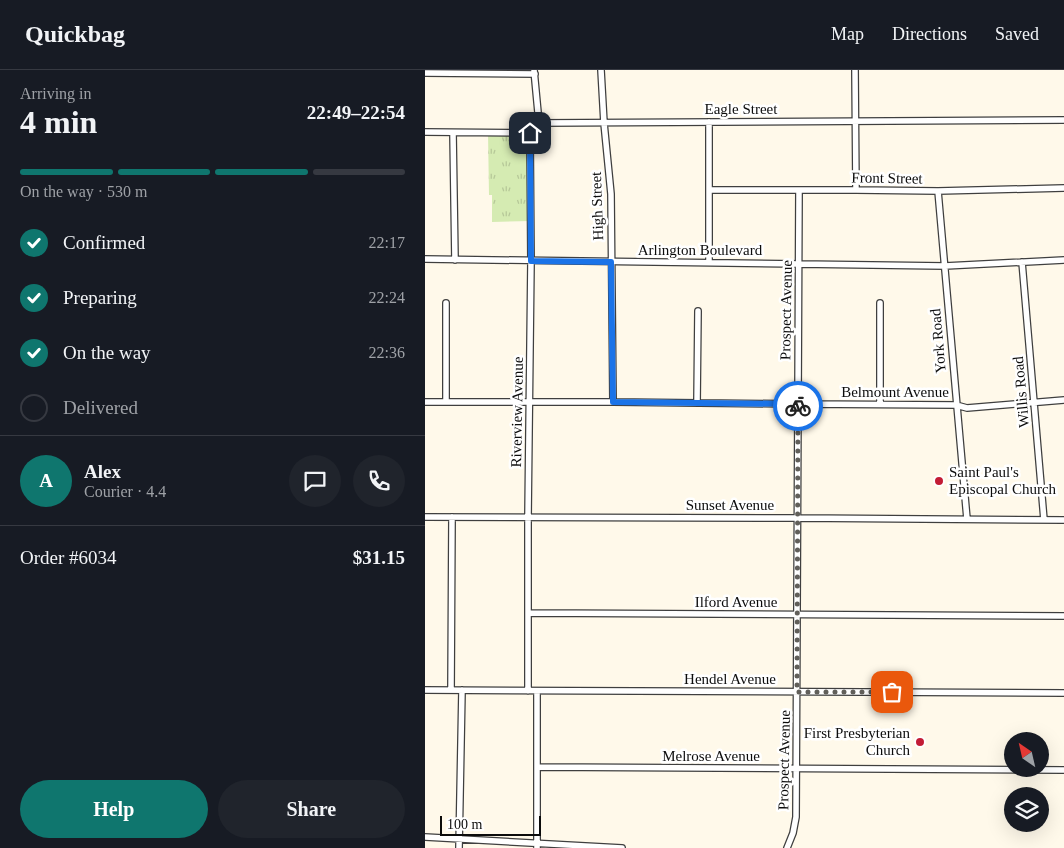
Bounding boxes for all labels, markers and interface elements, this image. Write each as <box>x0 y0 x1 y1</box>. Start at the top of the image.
text: Quickbag <box>25 21 125 47</box>
text: Map <box>831 24 864 44</box>
text: Directions <box>892 24 967 44</box>
text: Saved <box>995 24 1039 44</box>
text: Arriving in <box>20 85 92 102</box>
street label: Eagle Street <box>705 101 778 117</box>
text: 22:49–22:54 <box>307 102 405 123</box>
text: 4 min <box>20 104 97 140</box>
pin <box>509 112 551 154</box>
icon: home <box>516 119 544 147</box>
street label: Front Street <box>851 169 924 187</box>
street label: High Street <box>588 171 606 241</box>
text: On the way · 530 m <box>20 183 148 200</box>
icon: check <box>20 229 48 257</box>
text: Confirmed <box>63 232 145 253</box>
text: 22:17 <box>369 234 405 251</box>
street label: Arlington Boulevard <box>638 242 763 258</box>
street label: Prospect Avenue <box>777 259 795 360</box>
icon: check <box>20 284 48 312</box>
text: Preparing <box>63 287 137 308</box>
text: 22:24 <box>369 289 405 306</box>
street label: York Road <box>927 308 949 374</box>
icon: check <box>20 339 48 367</box>
text: On the way <box>63 342 151 363</box>
text: 22:36 <box>369 344 405 361</box>
street label: Willis Road <box>1010 355 1032 428</box>
street label: Riverview Avenue <box>508 356 526 468</box>
courier <box>773 381 823 431</box>
street label: Belmount Avenue <box>841 384 949 400</box>
icon: bike <box>784 392 812 420</box>
text: Delivered <box>63 397 138 418</box>
button: chat <box>289 455 341 507</box>
button: phone <box>353 455 405 507</box>
text: Alex <box>84 461 121 482</box>
place label: Saint Paul's Episcopal Church <box>949 464 1057 497</box>
text: A <box>39 470 53 491</box>
marker: Saint Paul's Episcopal Church <box>933 475 945 487</box>
text: Courier · 4.4 <box>84 483 166 500</box>
street label: Sunset Avenue <box>686 497 775 513</box>
text: Order #6034 <box>20 547 117 568</box>
text: $31.15 <box>353 547 405 568</box>
street label: Ilford Avenue <box>695 594 778 610</box>
street label: Hendel Avenue <box>684 671 776 687</box>
pin <box>871 671 913 713</box>
icon: bag <box>878 678 906 706</box>
street label: Prospect Avenue <box>775 709 793 810</box>
place label: First Presbyterian Church <box>804 725 910 758</box>
north arrow <box>1004 732 1049 778</box>
map controls <box>1004 732 1049 832</box>
marker: First Presbyterian Church <box>914 736 926 748</box>
street label: Melrose Avenue <box>662 748 760 764</box>
button: Help <box>20 780 208 838</box>
button: Share <box>218 780 405 838</box>
button: layers <box>1004 787 1049 832</box>
scale bar <box>440 813 541 836</box>
text: 100 m <box>447 817 482 832</box>

